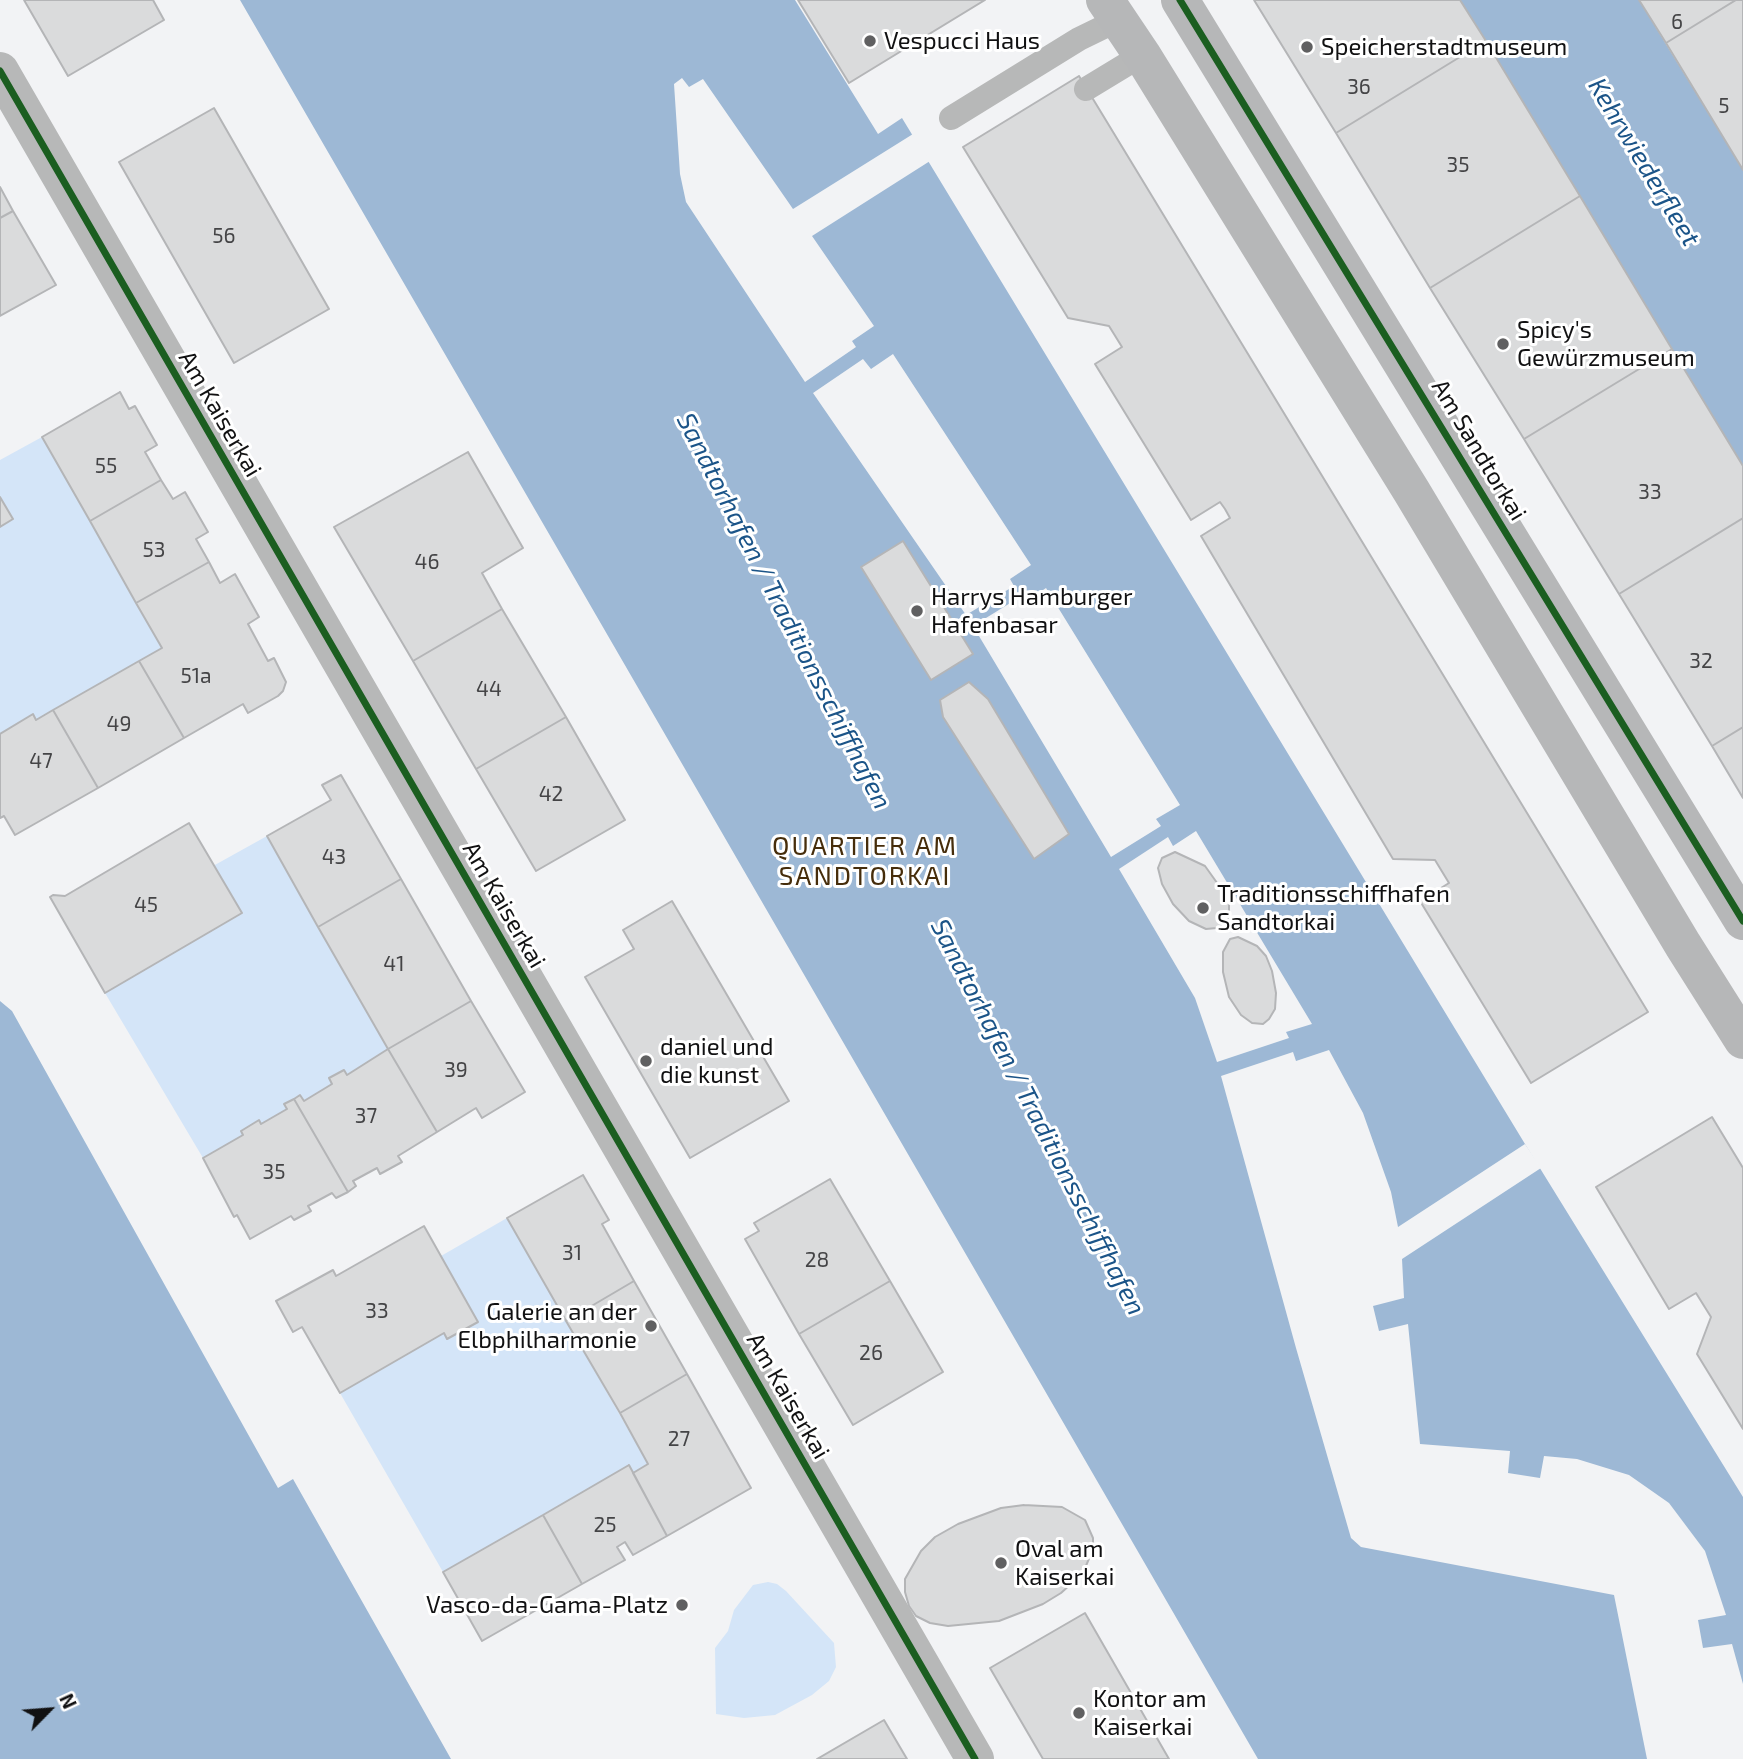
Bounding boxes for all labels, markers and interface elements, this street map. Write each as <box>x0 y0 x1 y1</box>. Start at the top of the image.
house number: 6 <box>1671 9 1683 35</box>
place label: Vespucci Haus <box>884 27 1040 55</box>
marker: Vespucci Haus <box>862 33 878 49</box>
place label: Speicherstadtmuseum <box>1321 33 1567 61</box>
marker: Speicherstadtmuseum <box>1299 39 1315 55</box>
water label: Kehrwiederfleet <box>1581 72 1707 252</box>
house number: 36 <box>1347 74 1371 100</box>
house number: 5 <box>1718 93 1730 119</box>
house number: 35 <box>1447 152 1469 178</box>
house number: 56 <box>212 223 236 249</box>
place label: Spicy's Gewürzmuseum <box>1517 316 1695 372</box>
marker: Spicy's Gewürzmuseum <box>1495 336 1511 352</box>
street label: Am Kaiserkai <box>172 346 268 482</box>
street label: Am Sandtorkai <box>1426 374 1532 526</box>
water label: Sandtorhafen / Traditionsschiffhafen <box>670 408 898 814</box>
house number: 55 <box>95 453 117 479</box>
house number: 33 <box>1638 479 1662 505</box>
house number: 53 <box>143 537 165 563</box>
house number: 46 <box>415 549 439 575</box>
place label: Harrys Hamburger Hafenbasar <box>931 583 1133 639</box>
marker: Harrys Hamburger Hafenbasar <box>909 603 925 619</box>
house number: 32 <box>1689 648 1713 674</box>
house number: 51a <box>180 663 212 689</box>
house number: 44 <box>476 676 502 702</box>
house number: 49 <box>107 711 131 737</box>
house number: 47 <box>29 748 53 774</box>
house number: 42 <box>539 781 563 807</box>
district label: QUARTIER AM SANDTORKAI <box>773 830 957 892</box>
street label: Am Kaiserkai <box>456 837 552 973</box>
house number: 43 <box>322 844 346 870</box>
place label: Traditionsschiffhafen Sandtorkai <box>1217 880 1450 936</box>
house number: 45 <box>134 892 158 918</box>
marker: Traditionsschiffhafen Sandtorkai <box>1195 900 1211 916</box>
water label: Sandtorhafen / Traditionsschiffhafen <box>924 914 1152 1320</box>
house number: 41 <box>383 951 405 977</box>
place label: daniel und die kunst <box>660 1033 774 1089</box>
marker: daniel und die kunst <box>638 1053 654 1069</box>
house number: 39 <box>444 1057 468 1083</box>
house number: 37 <box>355 1103 377 1129</box>
house number: 35 <box>263 1159 285 1185</box>
house number: 31 <box>562 1240 582 1266</box>
house number: 28 <box>805 1247 829 1273</box>
house number: 33 <box>365 1298 389 1324</box>
place label: Galerie an der Elbphilharmonie <box>458 1298 637 1354</box>
marker: Galerie an der Elbphilharmonie <box>643 1318 659 1334</box>
street label: Am Kaiserkai <box>740 1328 836 1464</box>
house number: 26 <box>859 1340 883 1366</box>
house number: 27 <box>668 1426 690 1452</box>
house number: 25 <box>593 1512 617 1538</box>
place label: Oval am Kaiserkai <box>1015 1535 1114 1591</box>
marker: Oval am Kaiserkai <box>993 1555 1009 1571</box>
place label: Vasco-da-Gama-Platz <box>426 1591 668 1619</box>
marker: Vasco-da-Gama-Platz <box>674 1597 690 1613</box>
north arrow <box>14 1675 84 1745</box>
place label: Kontor am Kaiserkai <box>1093 1685 1206 1741</box>
text: N <box>55 1690 82 1712</box>
marker: Kontor am Kaiserkai <box>1071 1705 1087 1721</box>

